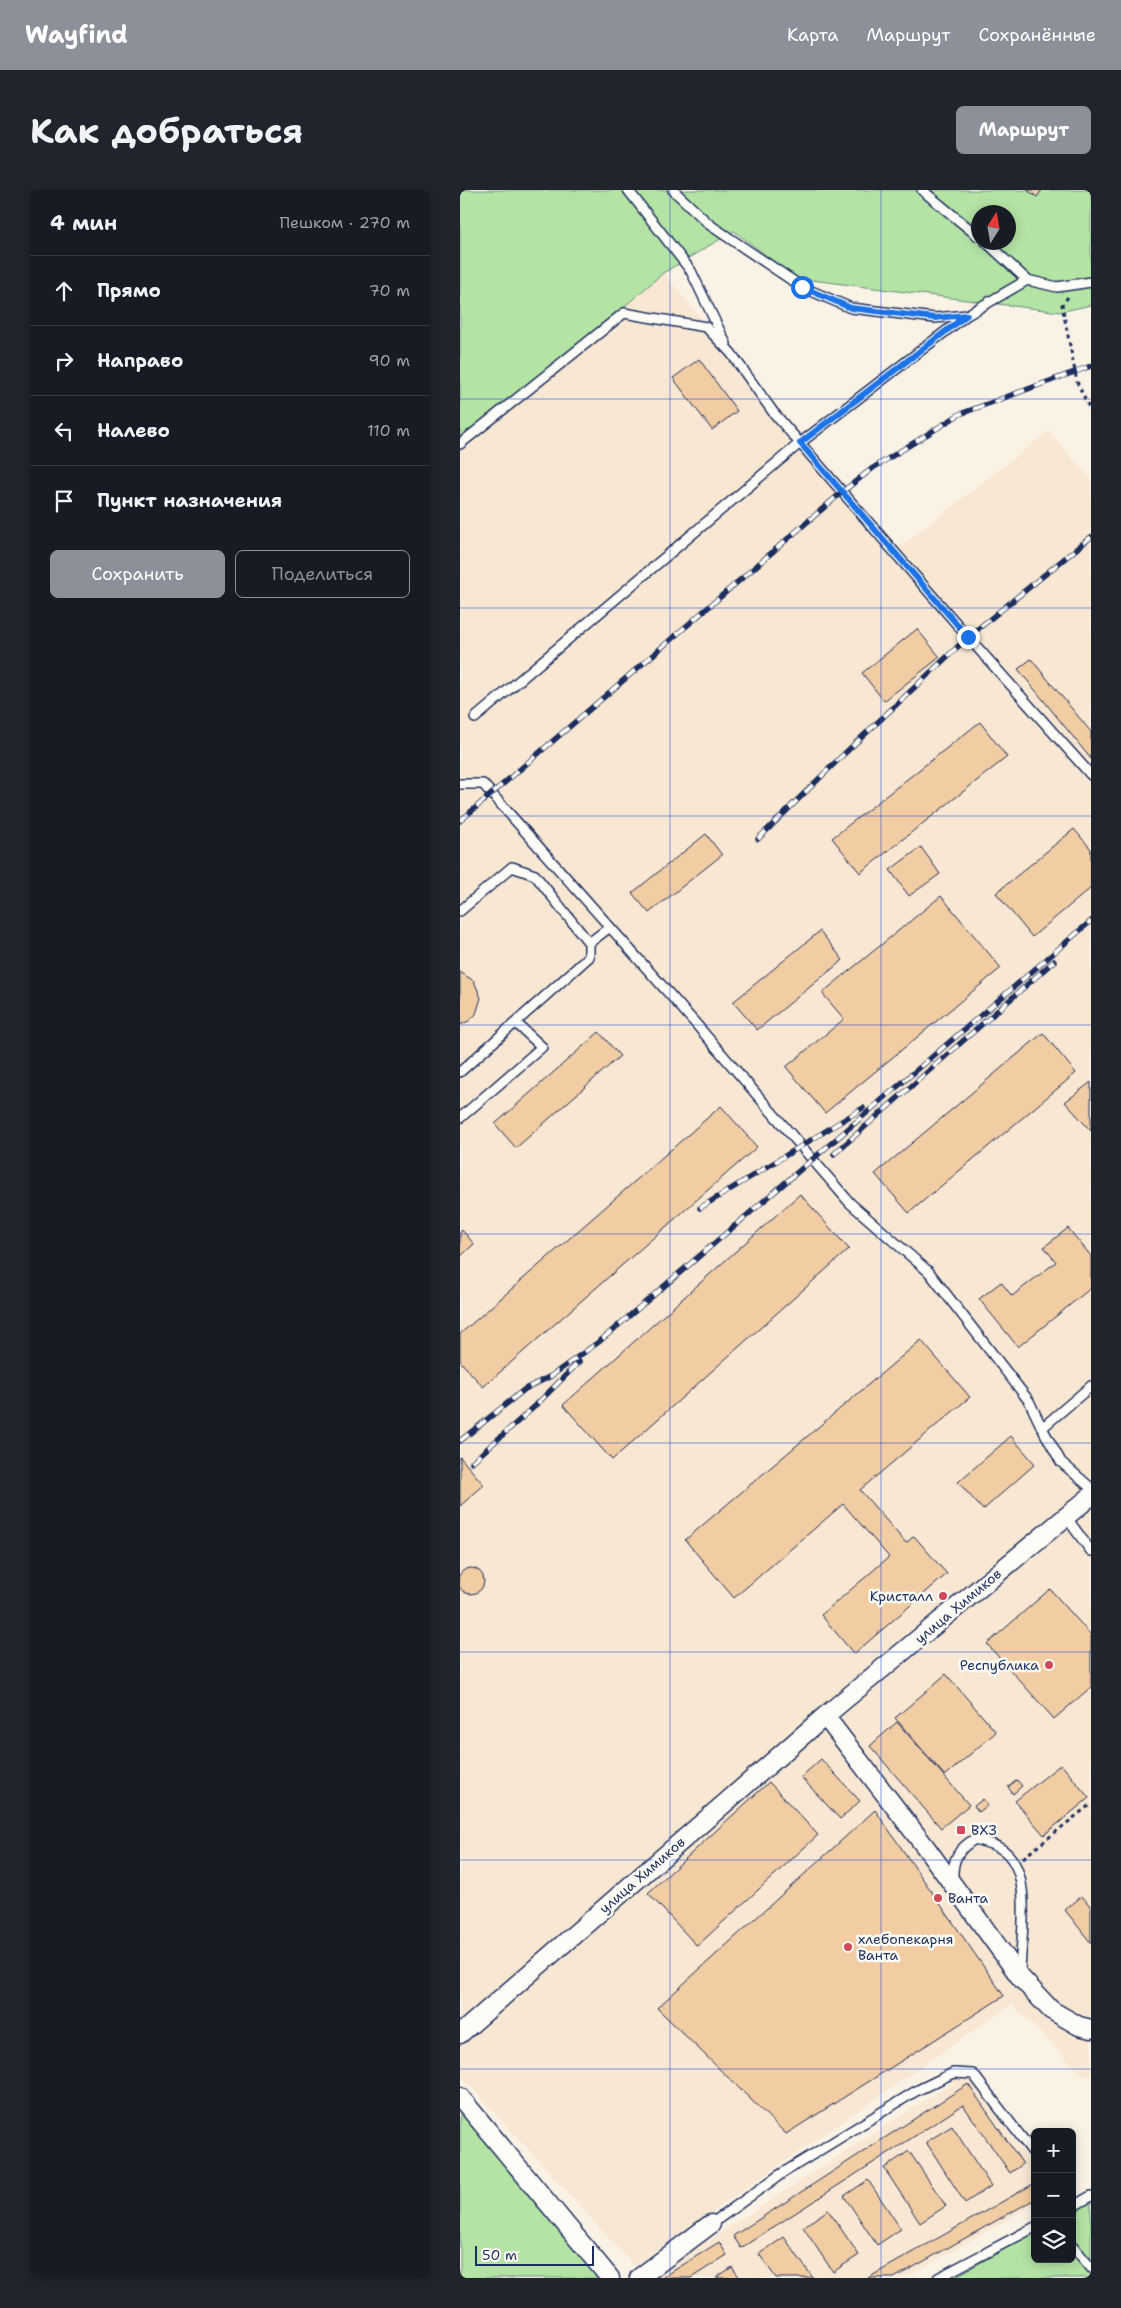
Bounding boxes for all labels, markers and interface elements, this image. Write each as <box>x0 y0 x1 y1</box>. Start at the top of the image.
text: Wayfind <box>25 19 128 51</box>
text: Карта <box>787 23 838 47</box>
text: Маршрут <box>866 23 950 47</box>
text: Сохранённые <box>978 23 1096 47</box>
button: Маршрут <box>956 106 1091 154</box>
text: Как добраться <box>30 107 303 154</box>
north arrow <box>971 205 1016 250</box>
text: 4 мин <box>50 209 117 237</box>
text: Пешком · 270 m <box>279 212 410 233</box>
route start <box>791 276 814 299</box>
icon: ahead <box>50 277 78 305</box>
text: Прямо <box>97 278 161 303</box>
text: 70 m <box>369 280 410 301</box>
icon: right <box>50 347 78 375</box>
text: Направо <box>97 348 183 373</box>
text: 90 m <box>369 350 410 371</box>
icon: left <box>50 417 78 445</box>
text: Налево <box>97 418 170 443</box>
text: 110 m <box>367 420 410 441</box>
icon: arrive <box>50 487 78 515</box>
text: Пункт назначения <box>97 488 282 513</box>
button: Сохранить <box>50 550 225 598</box>
button: Поделиться <box>235 550 410 598</box>
route end <box>957 626 980 649</box>
street label: улица Химиков <box>911 1564 1005 1648</box>
place label: Кристалл <box>870 1587 933 1605</box>
marker: Кристалл <box>937 1590 949 1602</box>
place label: Республика <box>960 1656 1039 1674</box>
marker: Республика <box>1043 1659 1055 1671</box>
place label: ВХЗ <box>971 1821 997 1839</box>
marker: ВХЗ <box>955 1824 967 1836</box>
street label: улица Химиков <box>595 1833 689 1917</box>
place label: Ванта <box>948 1889 989 1907</box>
marker: Ванта <box>932 1892 944 1904</box>
place label: хлебопекарня Ванта <box>858 1930 953 1964</box>
marker: хлебопекарня Ванта <box>842 1941 854 1953</box>
map controls <box>1031 2128 1076 2263</box>
button: + <box>1031 2128 1076 2173</box>
button: − <box>1031 2173 1076 2218</box>
button: layers <box>1031 2218 1076 2263</box>
scale bar <box>475 2243 594 2266</box>
text: 50 m <box>482 2246 517 2264</box>

